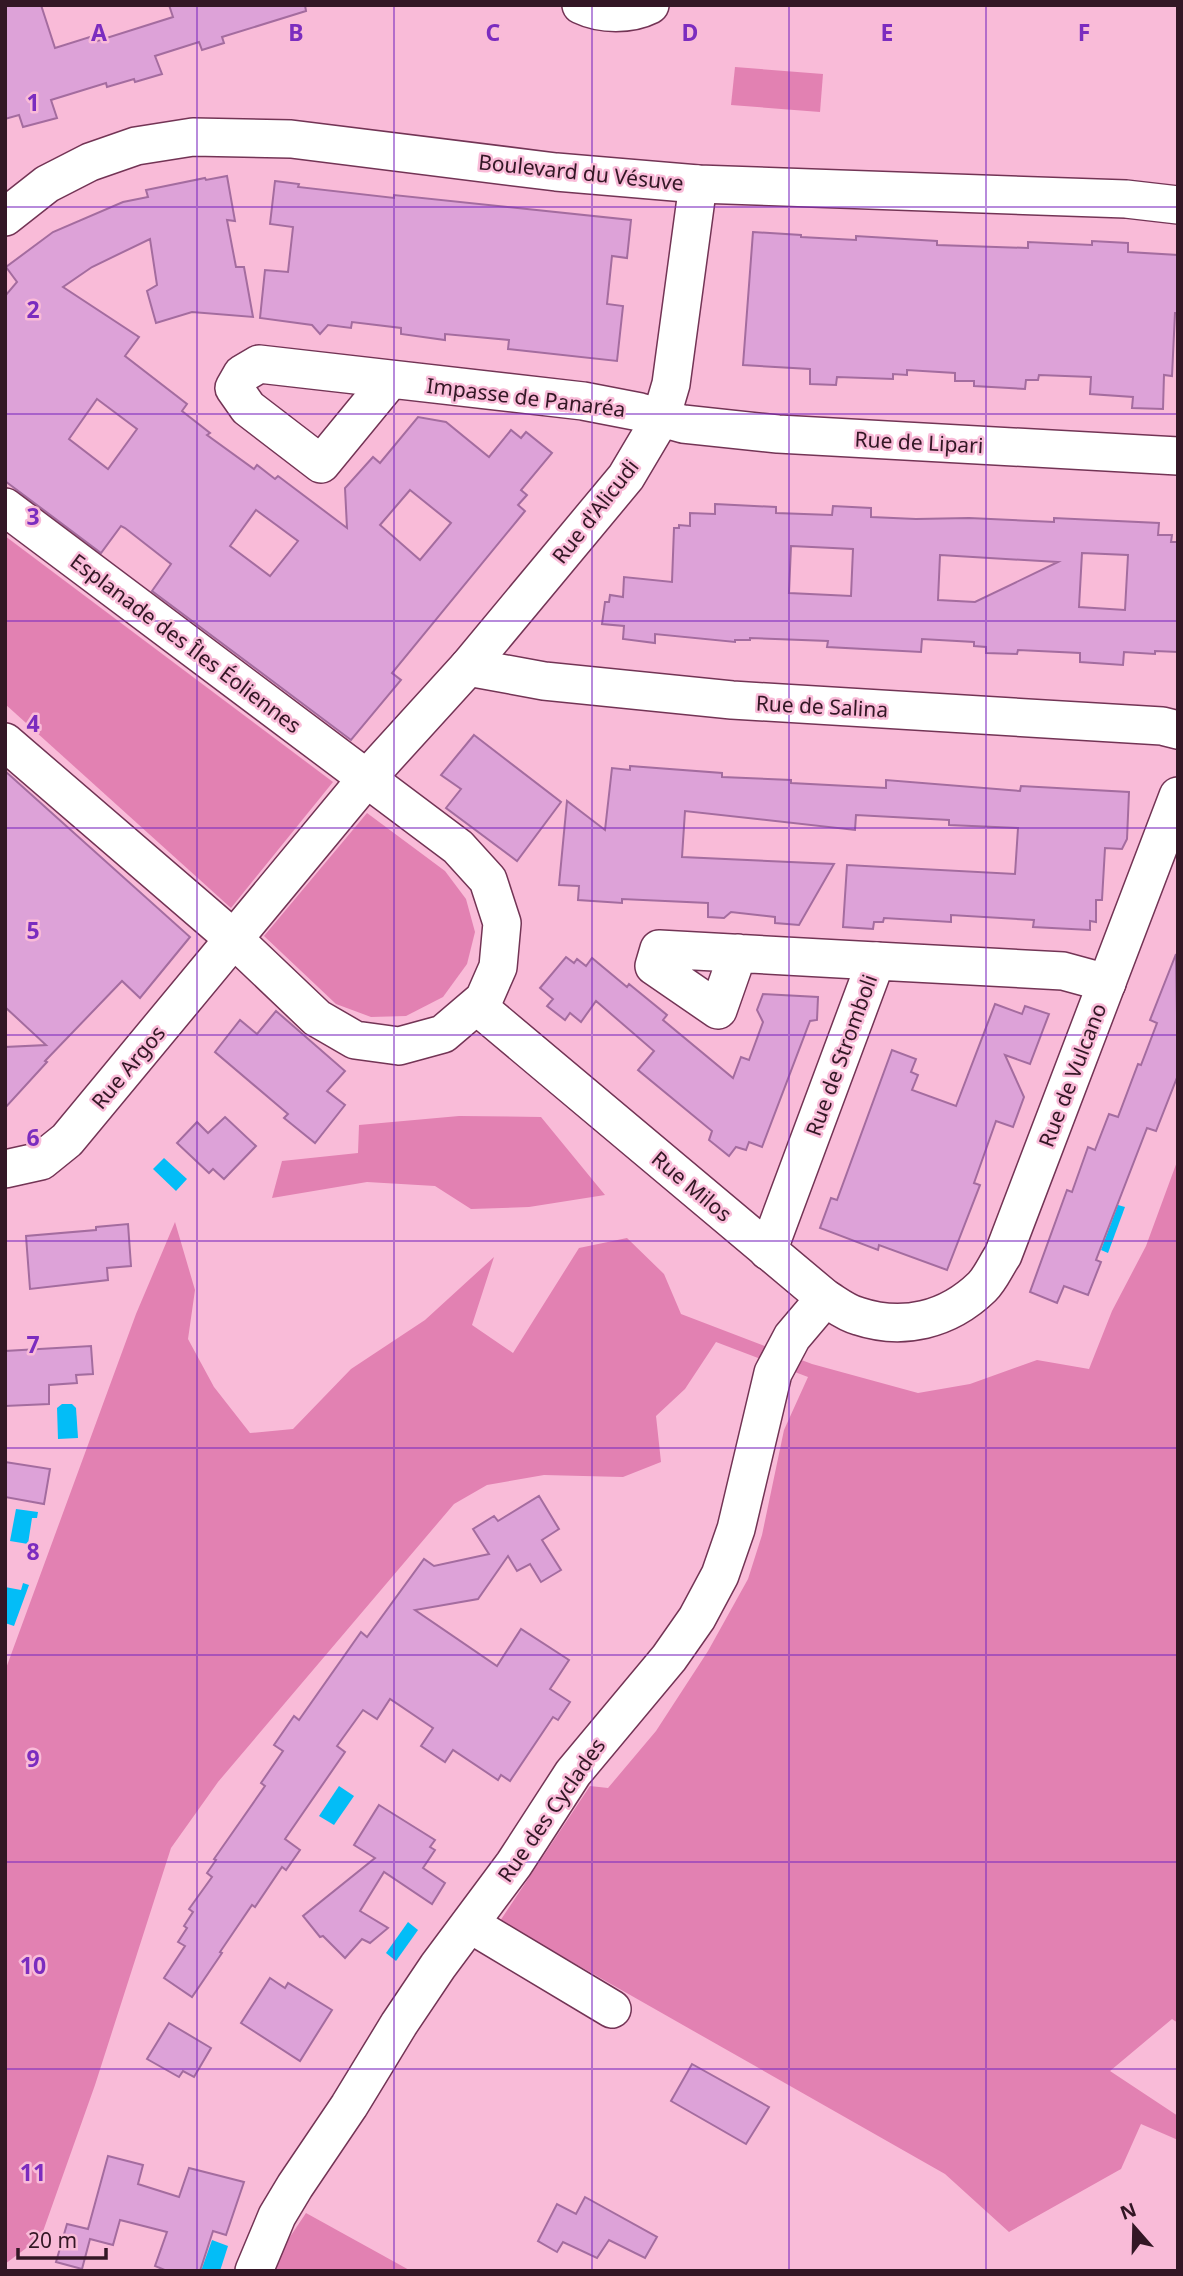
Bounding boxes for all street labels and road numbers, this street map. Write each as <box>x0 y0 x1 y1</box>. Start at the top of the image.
street label: Boulevard du Vésuve <box>477 147 685 197</box>
street label: Impasse de Panaréa <box>425 371 627 423</box>
street label: Rue de Lipari <box>854 425 984 459</box>
street label: Rue d'Alicudi <box>545 453 645 569</box>
street label: Esplanade des Îles Éoliennes <box>65 547 307 739</box>
street label: Rue de Salina <box>755 689 889 723</box>
street label: Rue de Stromboli <box>799 970 883 1140</box>
street label: Rue de Vulcano <box>1032 999 1112 1151</box>
street label: Rue Argos <box>85 1019 171 1115</box>
street label: Rue Milos <box>646 1144 738 1228</box>
street label: Rue des Cyclades <box>491 1732 611 1888</box>

